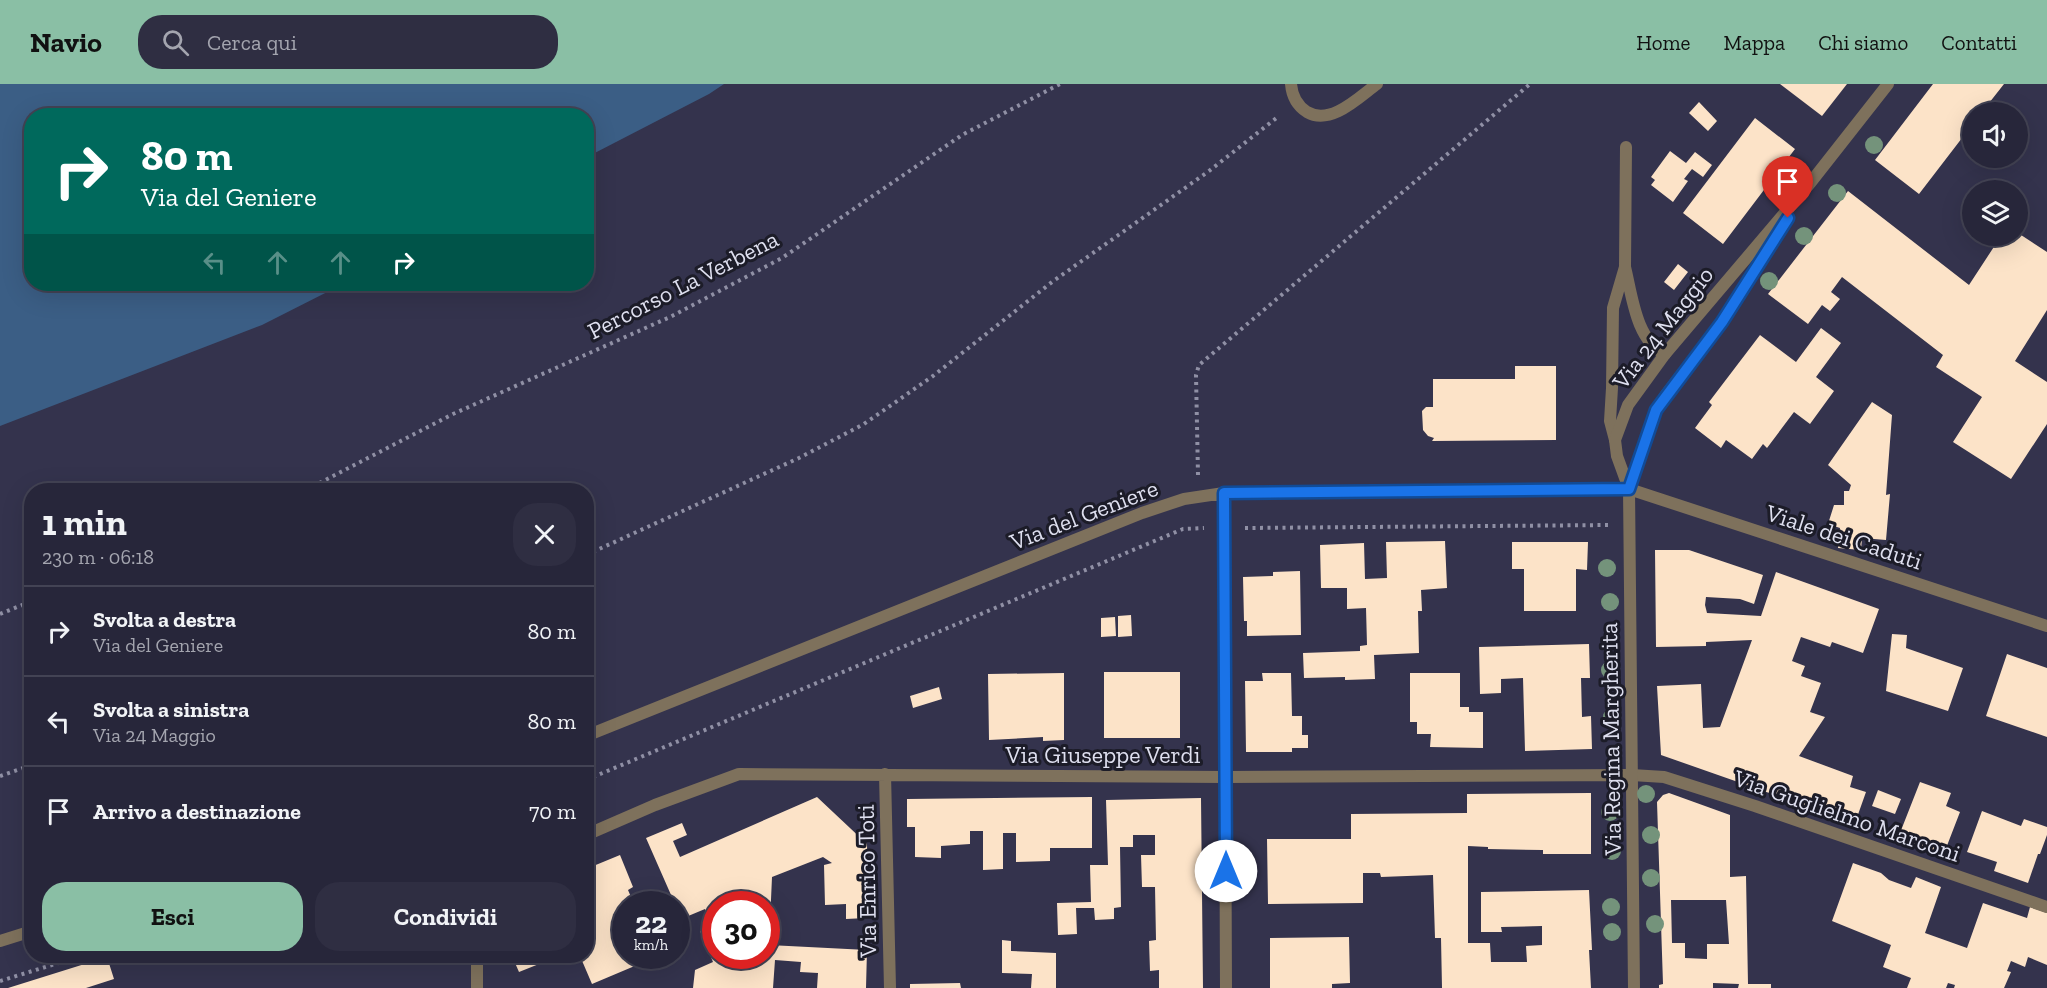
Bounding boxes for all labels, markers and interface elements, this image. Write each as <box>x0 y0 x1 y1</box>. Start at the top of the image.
search box <box>138 15 558 69</box>
text: Navio <box>30 26 102 59</box>
icon: search <box>159 26 192 59</box>
text: Cerca qui <box>207 29 297 56</box>
text: Home <box>1636 30 1690 55</box>
text: Mappa <box>1723 30 1785 55</box>
text: Chi siamo <box>1818 30 1908 55</box>
text: Contatti <box>1941 30 2017 55</box>
map controls <box>1962 102 2028 246</box>
button: sound <box>1962 102 2028 168</box>
text: 80 m <box>141 130 232 181</box>
icon: right <box>42 132 120 210</box>
pin <box>1762 156 1813 218</box>
icon: arrive <box>1771 165 1804 198</box>
button: layers <box>1962 180 2028 246</box>
text: Via del Geniere <box>141 181 317 213</box>
street label: Percorso La Verbena <box>582 224 783 345</box>
icon: left <box>198 246 231 279</box>
icon: ahead <box>261 246 294 279</box>
icon: ahead <box>324 246 357 279</box>
icon: right <box>387 246 420 279</box>
street label: Via 24 Maggio <box>1605 261 1719 395</box>
street label: Via del Geniere <box>1005 473 1162 556</box>
street label: Viale dei Caduti <box>1761 497 1926 576</box>
text: 1 min <box>42 501 127 544</box>
button: close <box>513 503 576 566</box>
text: 230 m · 06:18 <box>42 545 154 569</box>
text: Svolta a destra <box>93 606 236 633</box>
icon: right <box>42 615 75 648</box>
text: 80 m <box>528 618 576 645</box>
street label: Via Regina Margherita <box>1594 622 1627 857</box>
text: Via del Geniere <box>93 633 223 657</box>
text: Svolta a sinistra <box>93 696 249 723</box>
icon: left <box>42 705 75 738</box>
text: 80 m <box>528 708 576 735</box>
text: Via 24 Maggio <box>93 723 216 747</box>
street label: Via Giuseppe Verdi <box>1005 740 1201 769</box>
street label: Via Guglielmo Marconi <box>1729 763 1965 868</box>
icon: arrive <box>42 795 75 828</box>
text: Arrivo a destinazione <box>93 798 301 825</box>
text: 70 m <box>529 798 576 825</box>
street label: Via Enrico Toti <box>851 804 882 959</box>
position arrow <box>1194 839 1258 903</box>
button: Esci <box>42 882 303 951</box>
button: Condividi <box>315 882 576 951</box>
speed limit sign: 30 <box>702 891 780 969</box>
text: 22 <box>635 905 667 941</box>
text: km/h <box>634 936 668 954</box>

